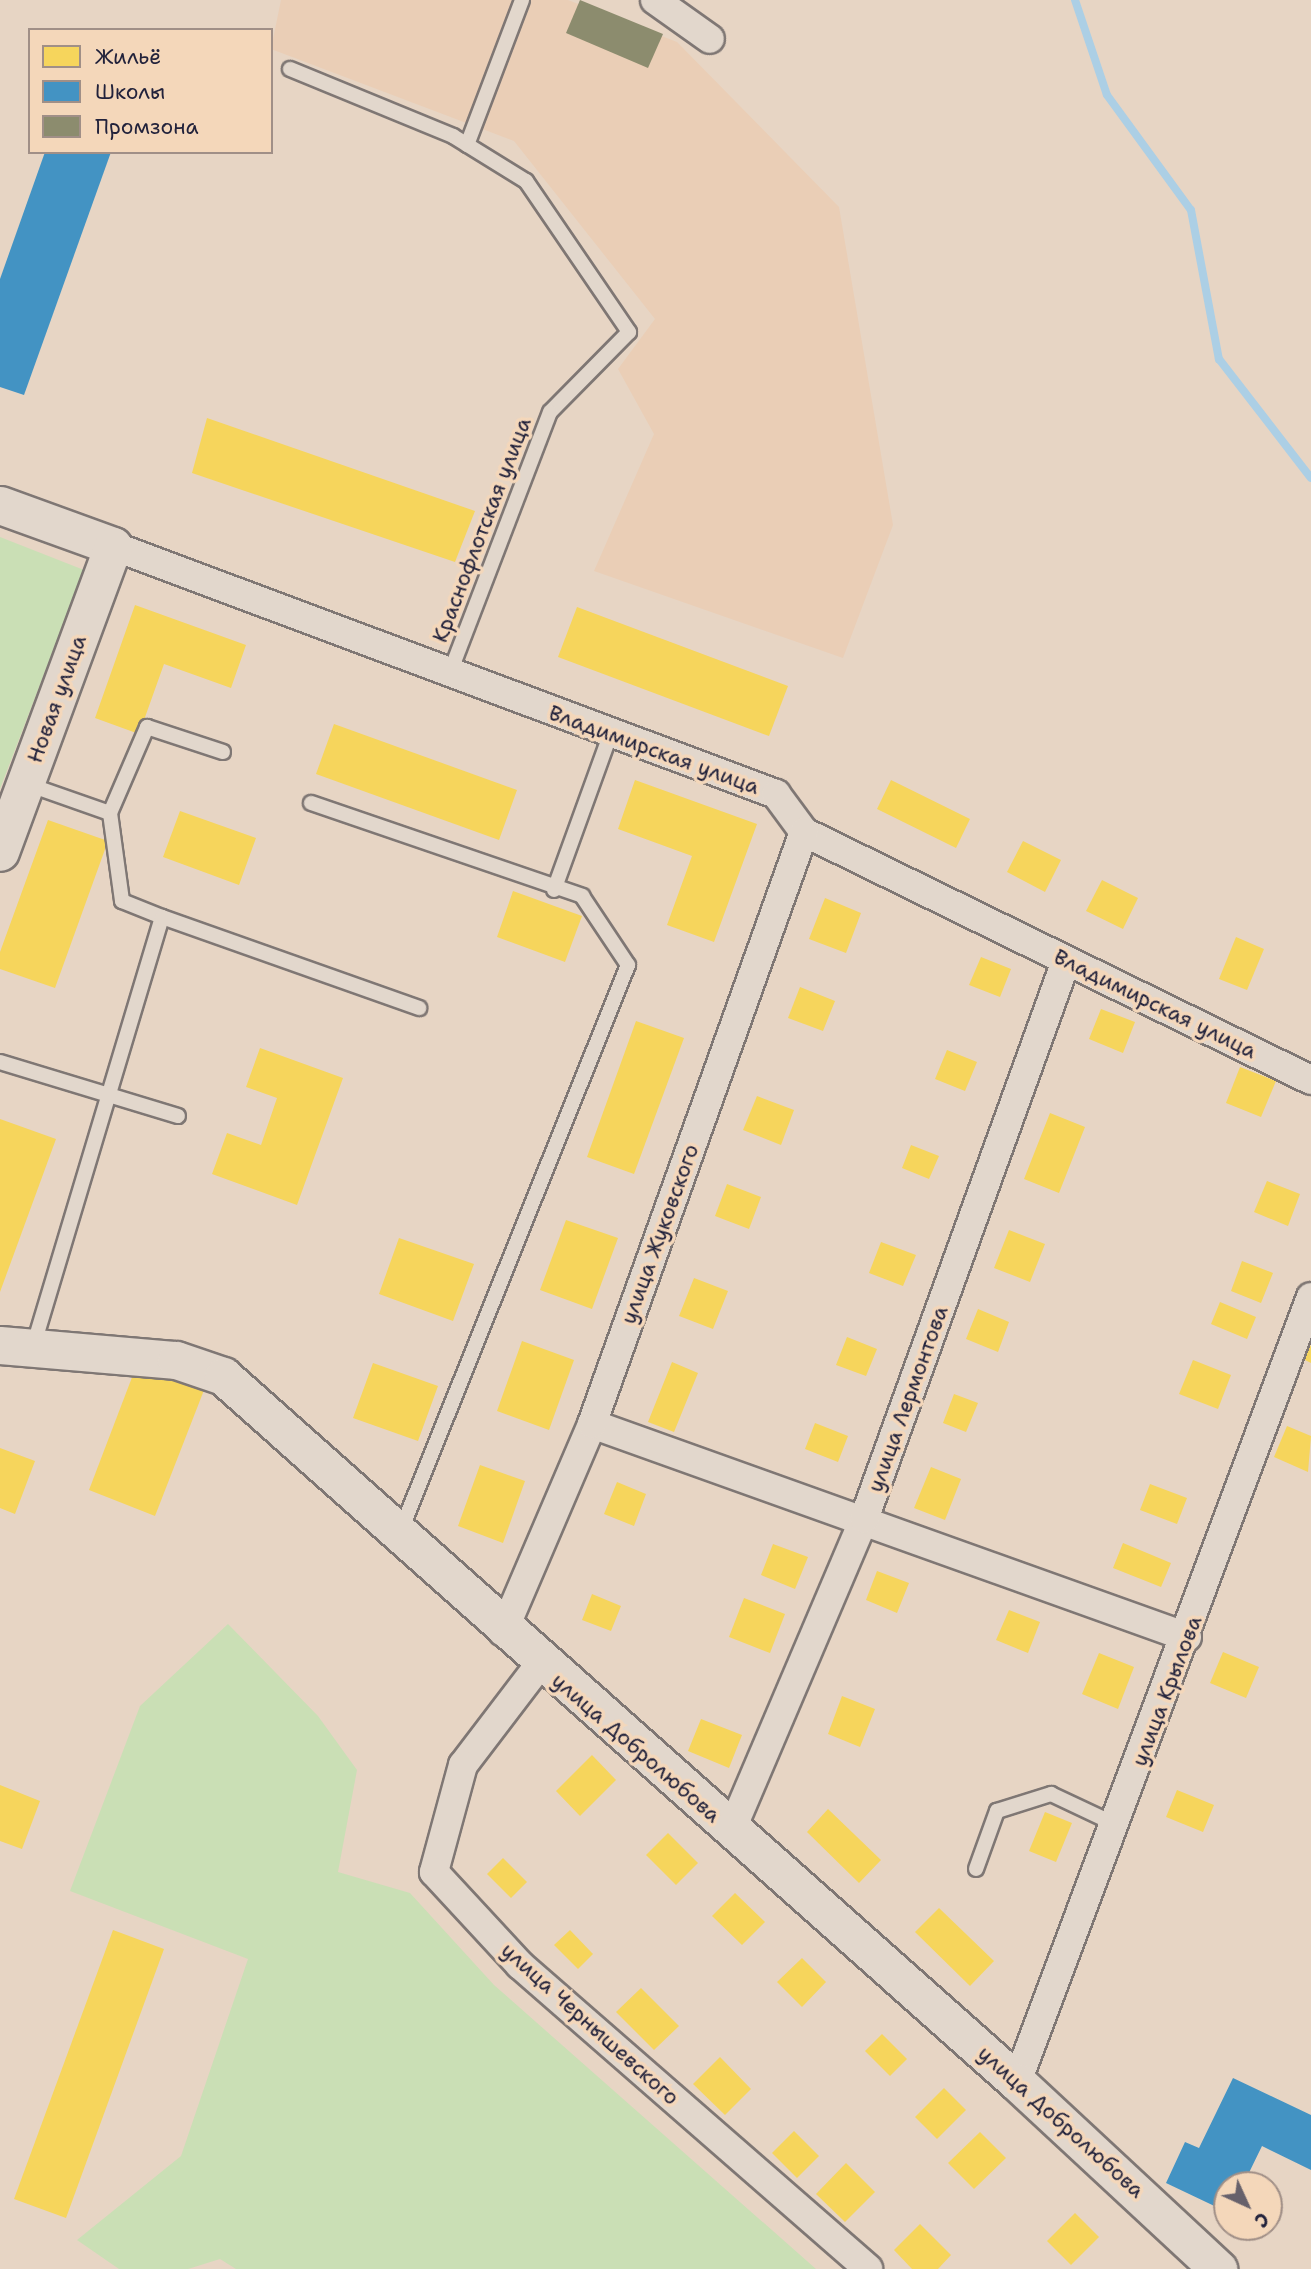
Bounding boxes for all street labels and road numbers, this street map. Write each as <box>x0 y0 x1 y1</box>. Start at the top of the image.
street label: Краснофлотская улица <box>427 414 537 646</box>
street label: Новая улица <box>22 632 92 766</box>
street label: Владимирская улица <box>545 700 763 800</box>
street label: Владимирская улица <box>1050 944 1260 1064</box>
street label: улица Жуковского <box>616 1141 704 1327</box>
street label: улица Лермонтова <box>863 1303 953 1495</box>
street label: улица Крылова <box>1127 1612 1207 1770</box>
street label: улица Добролюбова <box>547 1668 725 1828</box>
street label: улица Чернышевского <box>496 1938 684 2110</box>
street label: улица Добролюбова <box>973 2041 1149 2203</box>

